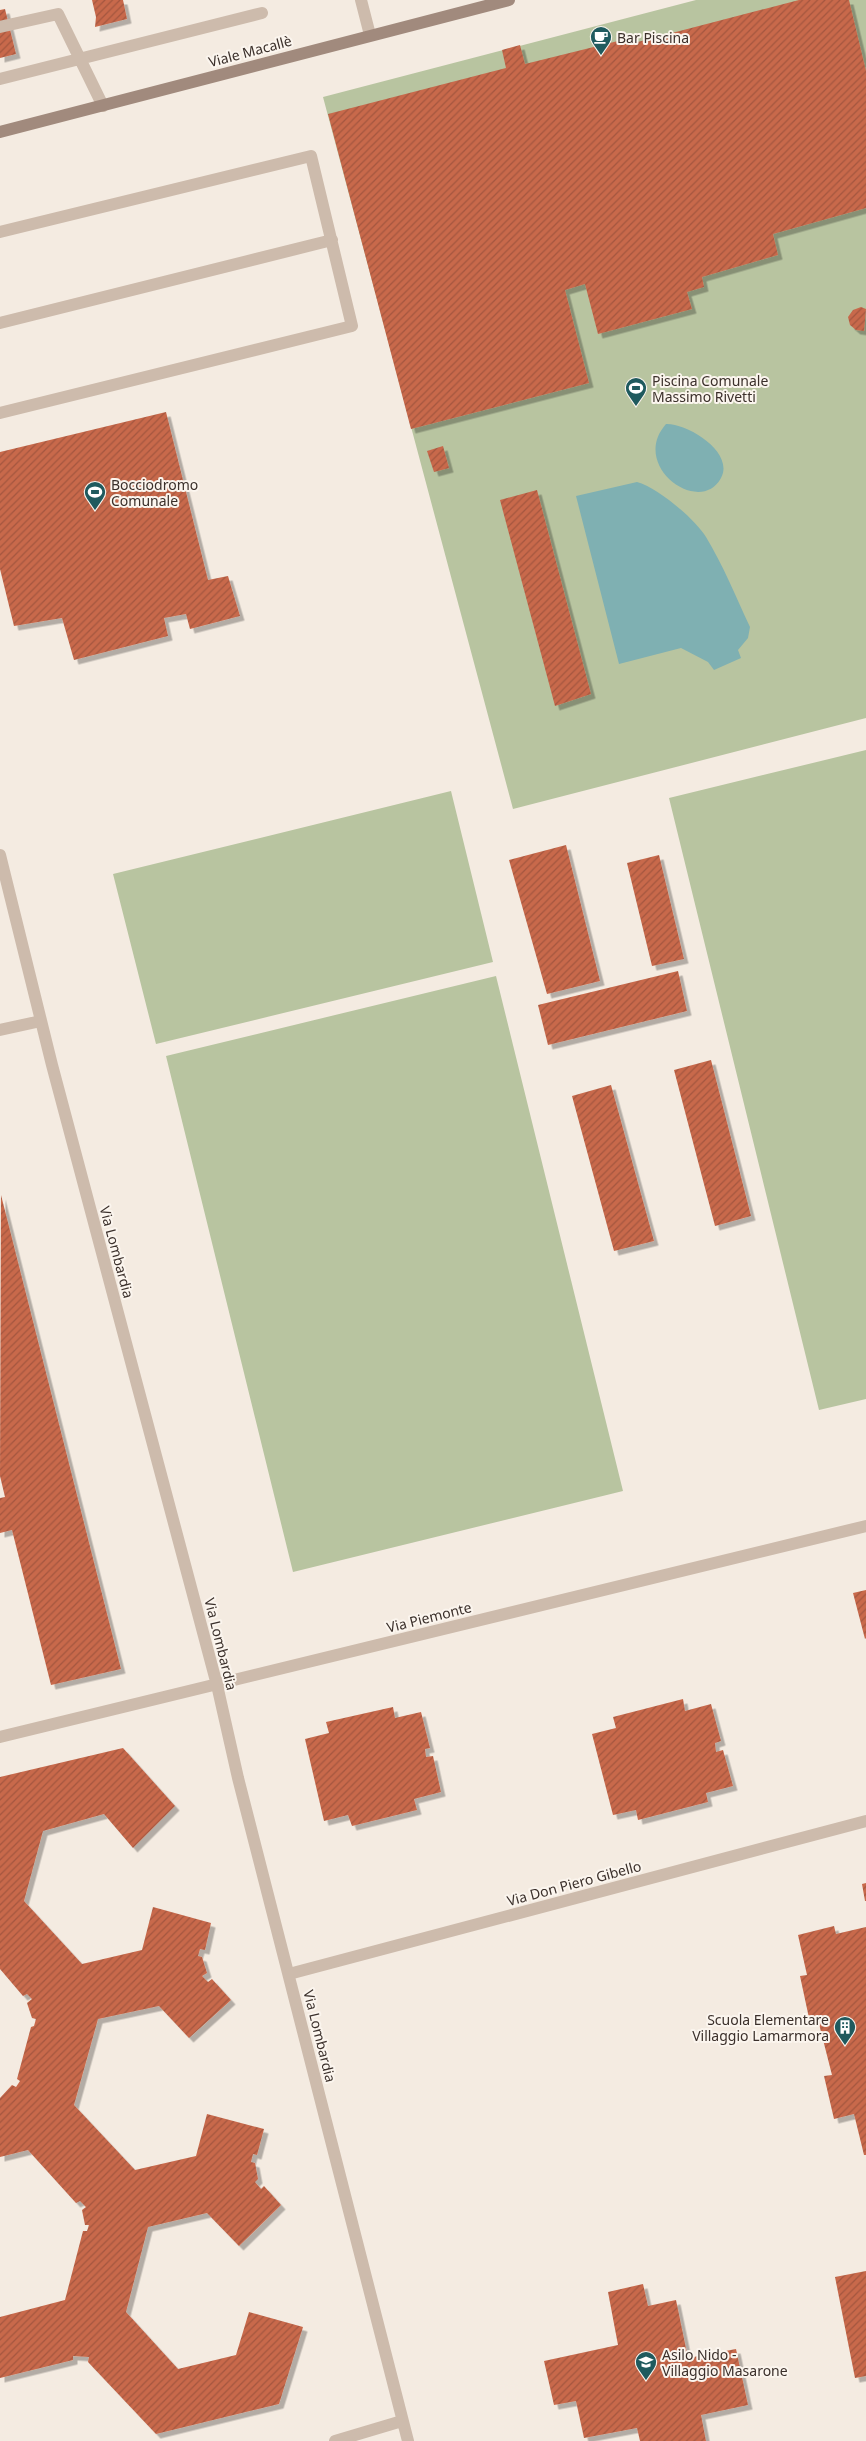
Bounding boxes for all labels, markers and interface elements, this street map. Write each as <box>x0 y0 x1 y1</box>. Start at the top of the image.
cafe icon: Bar Piscina <box>589 25 613 56</box>
place label: Bar Piscina <box>617 28 689 47</box>
street label: Viale Macallè <box>206 31 294 71</box>
place label: Piscina Comunale Massimo Rivetti <box>652 371 768 406</box>
sports icon: Piscina Comunale Massimo Rivetti <box>624 376 648 407</box>
place label: Bocciodromo Comunale <box>111 475 198 510</box>
sports icon: Bocciodromo Comunale <box>83 480 107 511</box>
street label: Via Lombardia <box>96 1204 138 1300</box>
street label: Via Lombardia <box>200 1596 242 1692</box>
street label: Via Piemonte <box>385 1597 473 1637</box>
street label: Via Don Piero Gibello <box>505 1856 643 1910</box>
street label: Via Lombardia <box>299 1988 341 2084</box>
place label: Scuola Elementare Villaggio Lamarmora <box>692 2010 829 2045</box>
building icon: Scuola Elementare Villaggio Lamarmora <box>833 2015 857 2046</box>
place label: Asilo Nido - Villaggio Masarone <box>662 2345 788 2380</box>
school or university icon: Asilo Nido - Villaggio Masarone <box>634 2350 658 2381</box>

